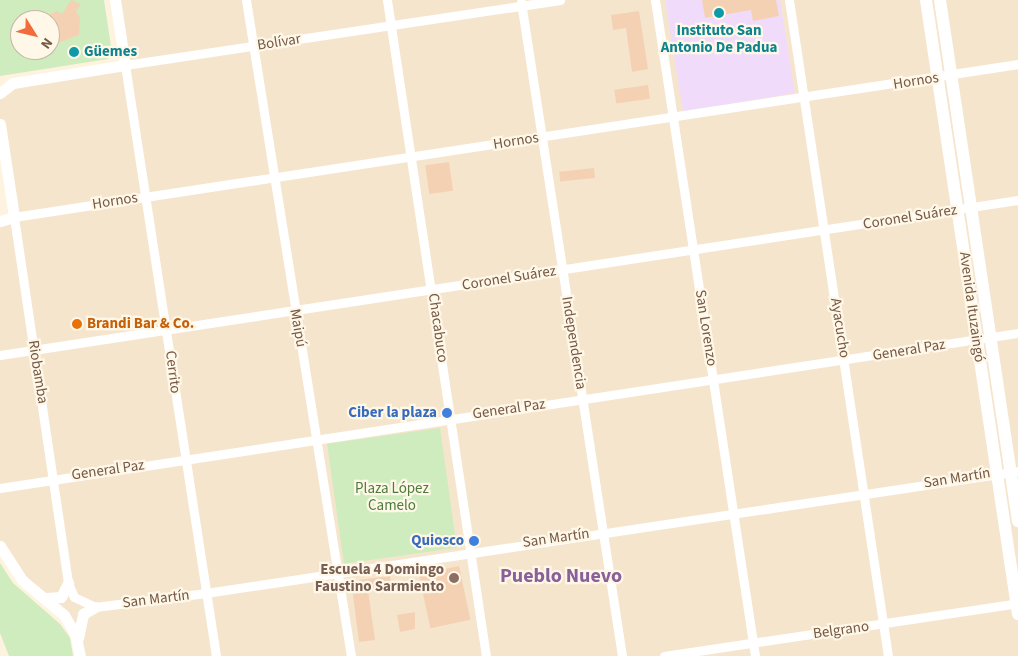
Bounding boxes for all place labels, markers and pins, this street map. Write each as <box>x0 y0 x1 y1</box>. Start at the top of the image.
marker: Instituto San Antonio De Padua <box>713 7 725 19</box>
place label: Instituto San Antonio De Padua <box>661 21 777 56</box>
place label: Güemes <box>84 43 137 61</box>
marker: Güemes <box>68 46 80 58</box>
place label: Brandi Bar & Co. <box>87 315 194 333</box>
marker: Brandi Bar & Co. <box>71 318 83 330</box>
place label: Ciber la plaza <box>348 404 437 422</box>
marker: Ciber la plaza <box>441 407 453 419</box>
place label: Quiosco <box>411 532 464 550</box>
marker: Quiosco <box>468 535 480 547</box>
place label: Escuela 4 Domingo Faustino Sarmiento <box>315 560 444 595</box>
marker: Escuela 4 Domingo Faustino Sarmiento <box>448 572 460 584</box>

